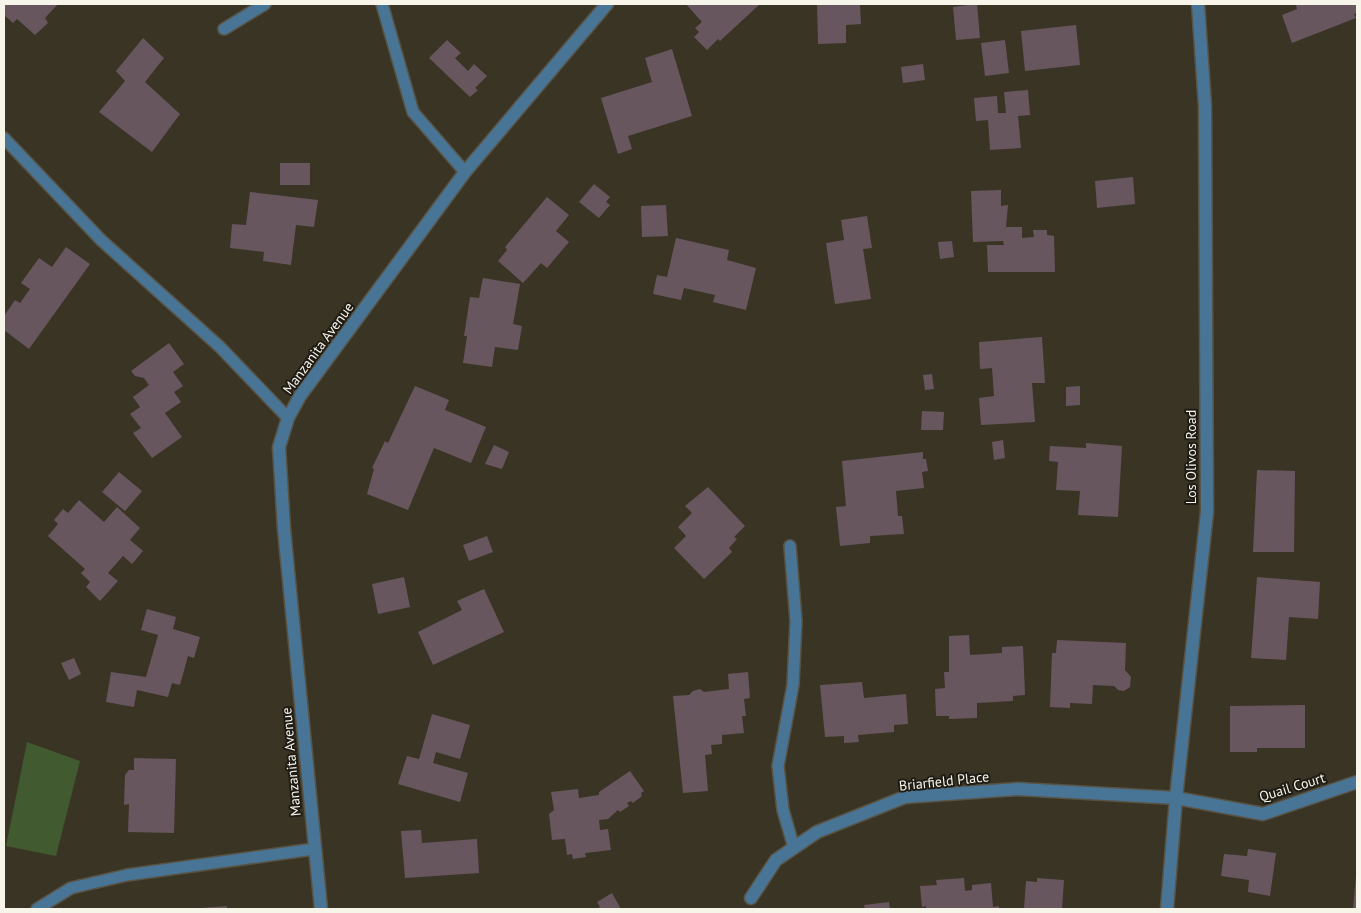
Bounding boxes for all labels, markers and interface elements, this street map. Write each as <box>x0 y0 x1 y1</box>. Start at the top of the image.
street label: Manzanita Avenue <box>279 299 357 397</box>
street label: Los Olivos Road <box>1182 410 1200 504</box>
street label: Manzanita Avenue <box>277 707 305 817</box>
street label: Briarfield Place <box>898 767 990 795</box>
street label: Quail Court <box>1257 768 1327 806</box>

